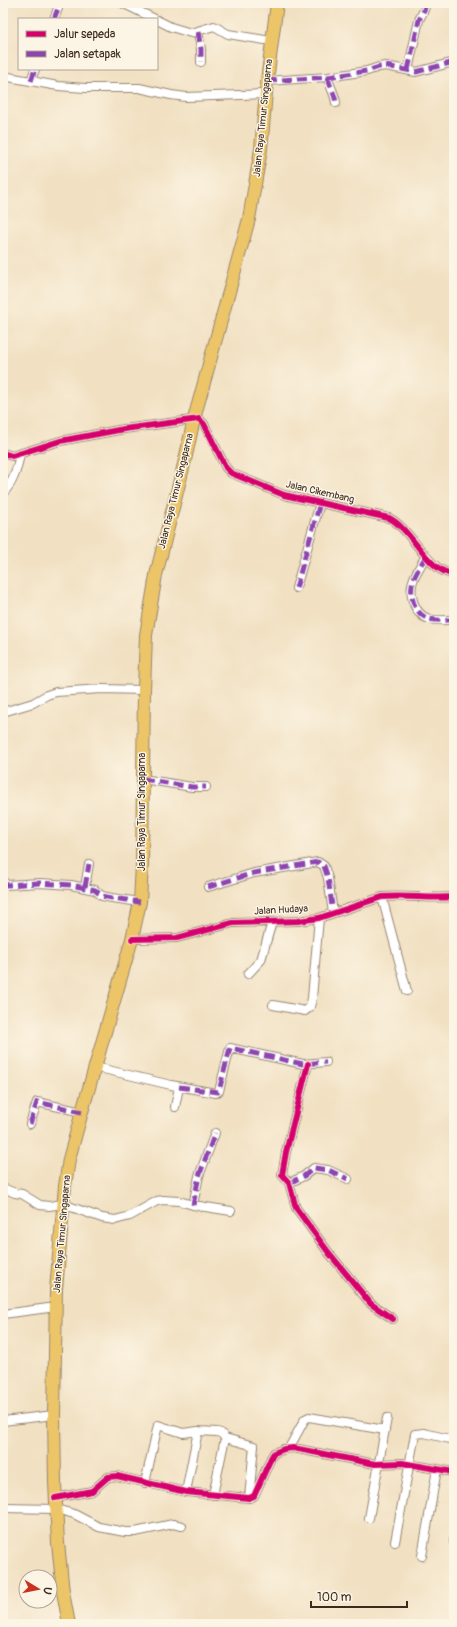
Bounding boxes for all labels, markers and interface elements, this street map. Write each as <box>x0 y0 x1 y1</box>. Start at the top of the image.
legend <box>18 18 158 70</box>
text: Jalur sepeda <box>54 27 116 42</box>
text: Jalan setapak <box>54 47 121 62</box>
street label: Jalan Raya Timur Singaparna <box>251 58 275 177</box>
street label: Jalan Raya Timur Singaparna <box>156 432 196 550</box>
street label: Jalan Cikembang <box>285 478 355 506</box>
street label: Jalan Raya Timur Singaparna <box>136 752 148 871</box>
street label: Jalan Hudaya <box>254 903 309 917</box>
street label: Jalan Raya Timur Singaparna <box>51 1174 73 1293</box>
north arrow <box>18 1569 58 1609</box>
scale bar <box>311 1583 407 1609</box>
text: U <box>40 1586 54 1595</box>
text: 100 m <box>317 1590 352 1605</box>

